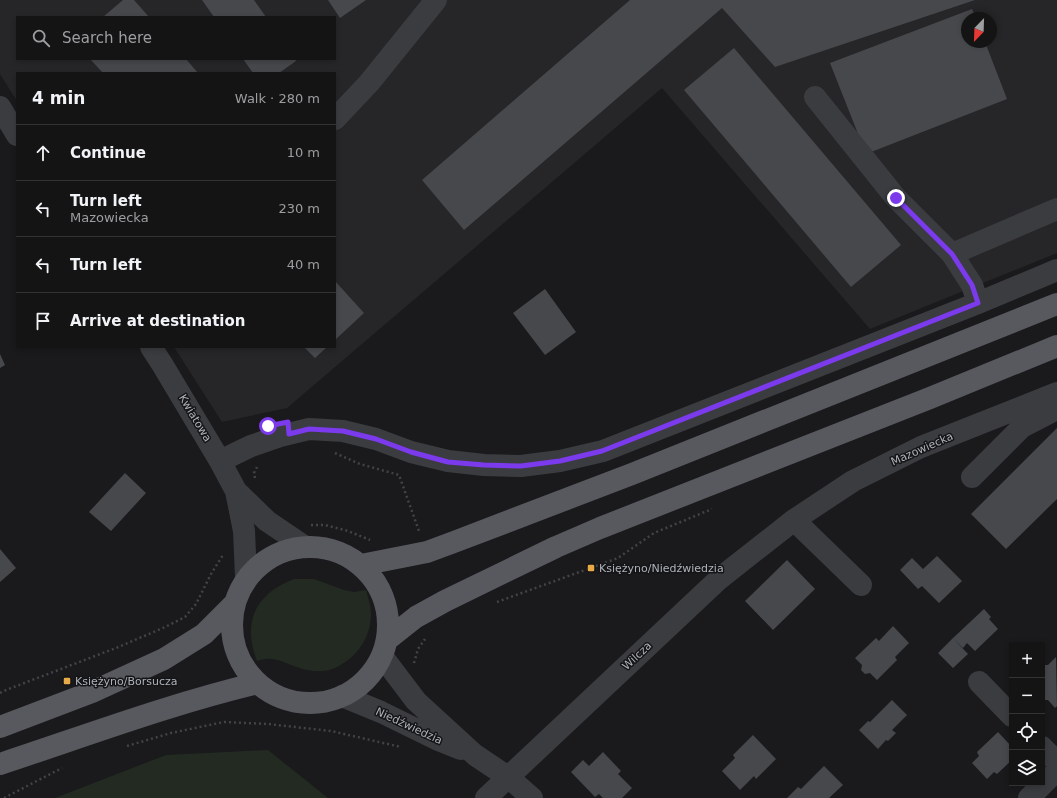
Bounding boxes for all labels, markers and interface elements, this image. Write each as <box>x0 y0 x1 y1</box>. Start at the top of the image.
north arrow <box>961 12 997 48</box>
search box <box>16 16 336 60</box>
icon: search <box>30 27 52 49</box>
text: Search here <box>62 29 152 47</box>
text: 4 min <box>32 88 85 108</box>
text: Walk · 280 m <box>235 91 320 106</box>
icon: ahead <box>32 142 54 164</box>
text: Continue <box>70 144 146 162</box>
text: 10 m <box>287 145 320 160</box>
route end <box>887 189 905 207</box>
text: Turn left <box>70 192 142 210</box>
icon: left <box>32 198 54 220</box>
text: 230 m <box>278 201 320 216</box>
text: Mazowiecka <box>70 210 149 225</box>
icon: left <box>32 254 54 276</box>
text: Turn left <box>70 256 142 274</box>
text: 40 m <box>287 257 320 272</box>
icon: arrive <box>32 310 54 332</box>
text: Arrive at destination <box>70 312 245 330</box>
street label: Kwiatowa <box>176 392 214 444</box>
route start <box>259 417 277 435</box>
street label: Mazowiecka <box>889 430 955 468</box>
place label: Księżyno/Niedźwiedzia <box>599 562 724 575</box>
marker: Księżyno/Niedźwiedzia <box>586 563 596 573</box>
street label: Wilcza <box>620 639 654 673</box>
map controls <box>1009 642 1045 786</box>
button: + <box>1009 642 1045 678</box>
place label: Księżyno/Borsucza <box>75 675 178 688</box>
marker: Księżyno/Borsucza <box>62 676 72 686</box>
button: − <box>1009 678 1045 714</box>
street label: Niedźwiedzia <box>374 705 444 747</box>
button: locate <box>1009 714 1045 750</box>
button: layers <box>1009 750 1045 786</box>

